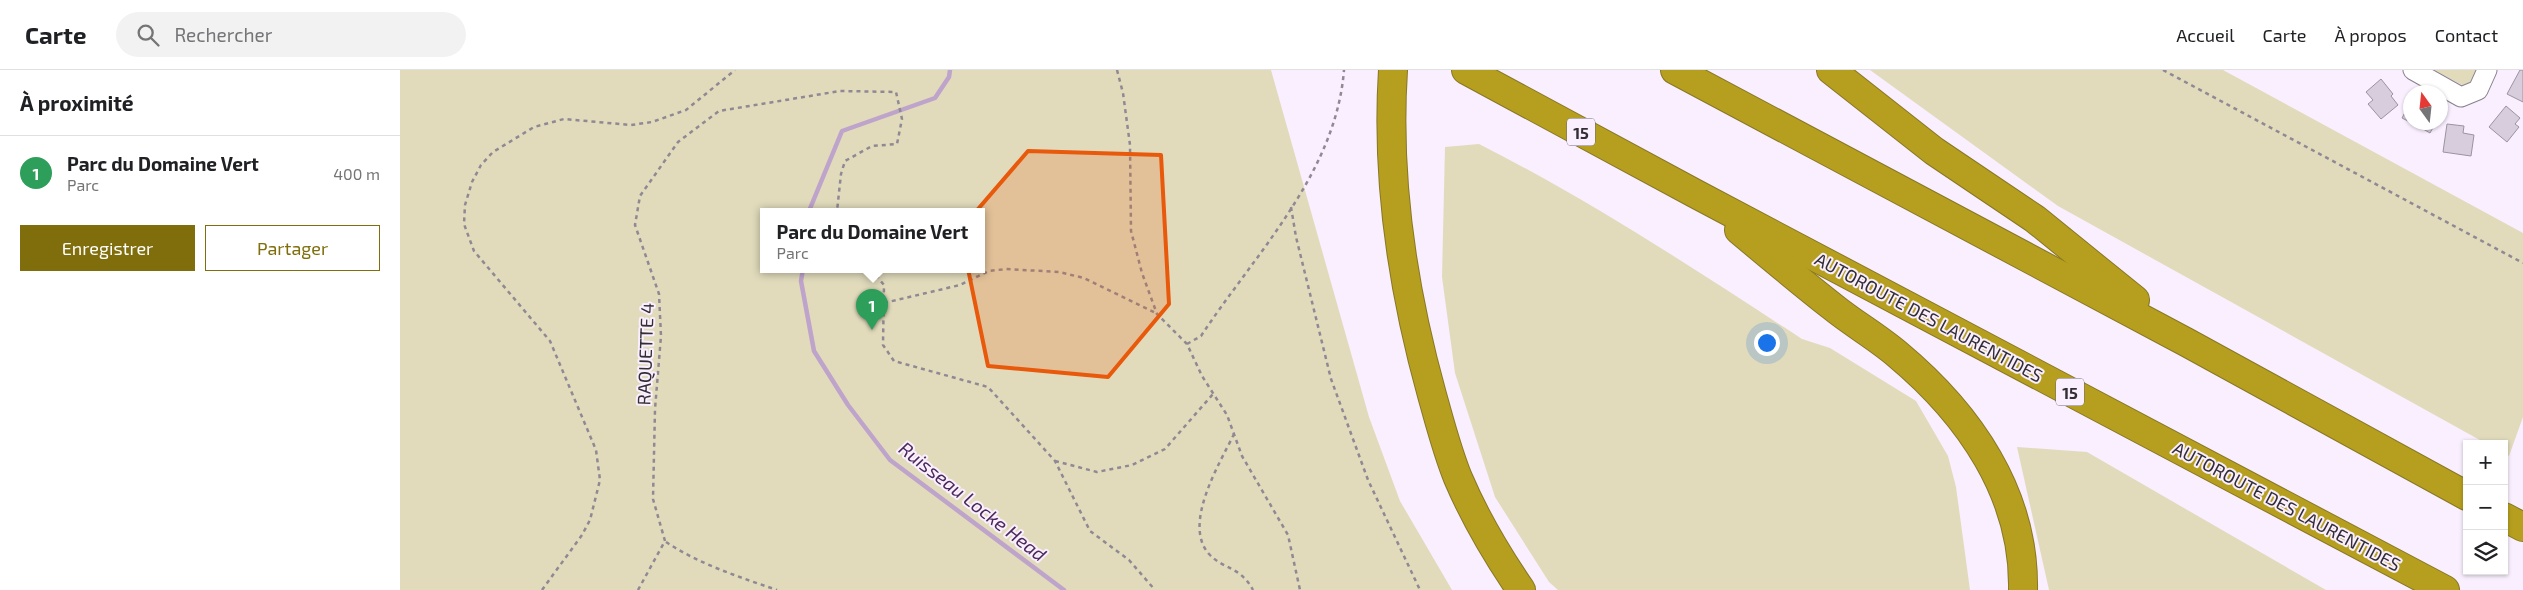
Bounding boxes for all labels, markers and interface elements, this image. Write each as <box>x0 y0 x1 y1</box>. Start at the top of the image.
search box <box>116 12 466 57</box>
text: Carte <box>25 20 86 49</box>
icon: search <box>134 21 162 49</box>
text: Rechercher <box>174 23 272 46</box>
text: Accueil <box>2176 24 2235 46</box>
text: Carte <box>2263 24 2306 46</box>
text: À propos <box>2334 24 2407 46</box>
text: Contact <box>2435 24 2498 46</box>
north arrow <box>2403 85 2448 130</box>
text: À proximité <box>20 90 134 115</box>
road number: 15 <box>1567 118 1595 146</box>
text: Parc du Domaine Vert <box>67 152 259 175</box>
text: 1 <box>33 164 39 183</box>
text: 400 m <box>333 164 380 183</box>
text: Parc <box>67 175 99 194</box>
popup <box>760 208 985 273</box>
text: Parc du Domaine Vert <box>777 220 968 243</box>
button: Enregistrer <box>20 225 195 271</box>
button: Partager <box>205 225 380 271</box>
text: Parc <box>777 243 809 262</box>
street label: AUTOROUTE DES LAURENTIDES <box>1811 247 2047 387</box>
pin: 1 <box>856 289 888 330</box>
street label: RAQUETTE 4 <box>632 302 658 406</box>
your location <box>1754 330 1780 356</box>
road number: 15 <box>2056 378 2084 406</box>
water label: Ruisseau Locke Head <box>895 436 1051 566</box>
street label: AUTOROUTE DES LAURENTIDES <box>2169 436 2405 576</box>
map controls <box>2463 440 2508 575</box>
button: + <box>2463 440 2508 485</box>
button: − <box>2463 485 2508 530</box>
button: layers <box>2463 530 2508 575</box>

